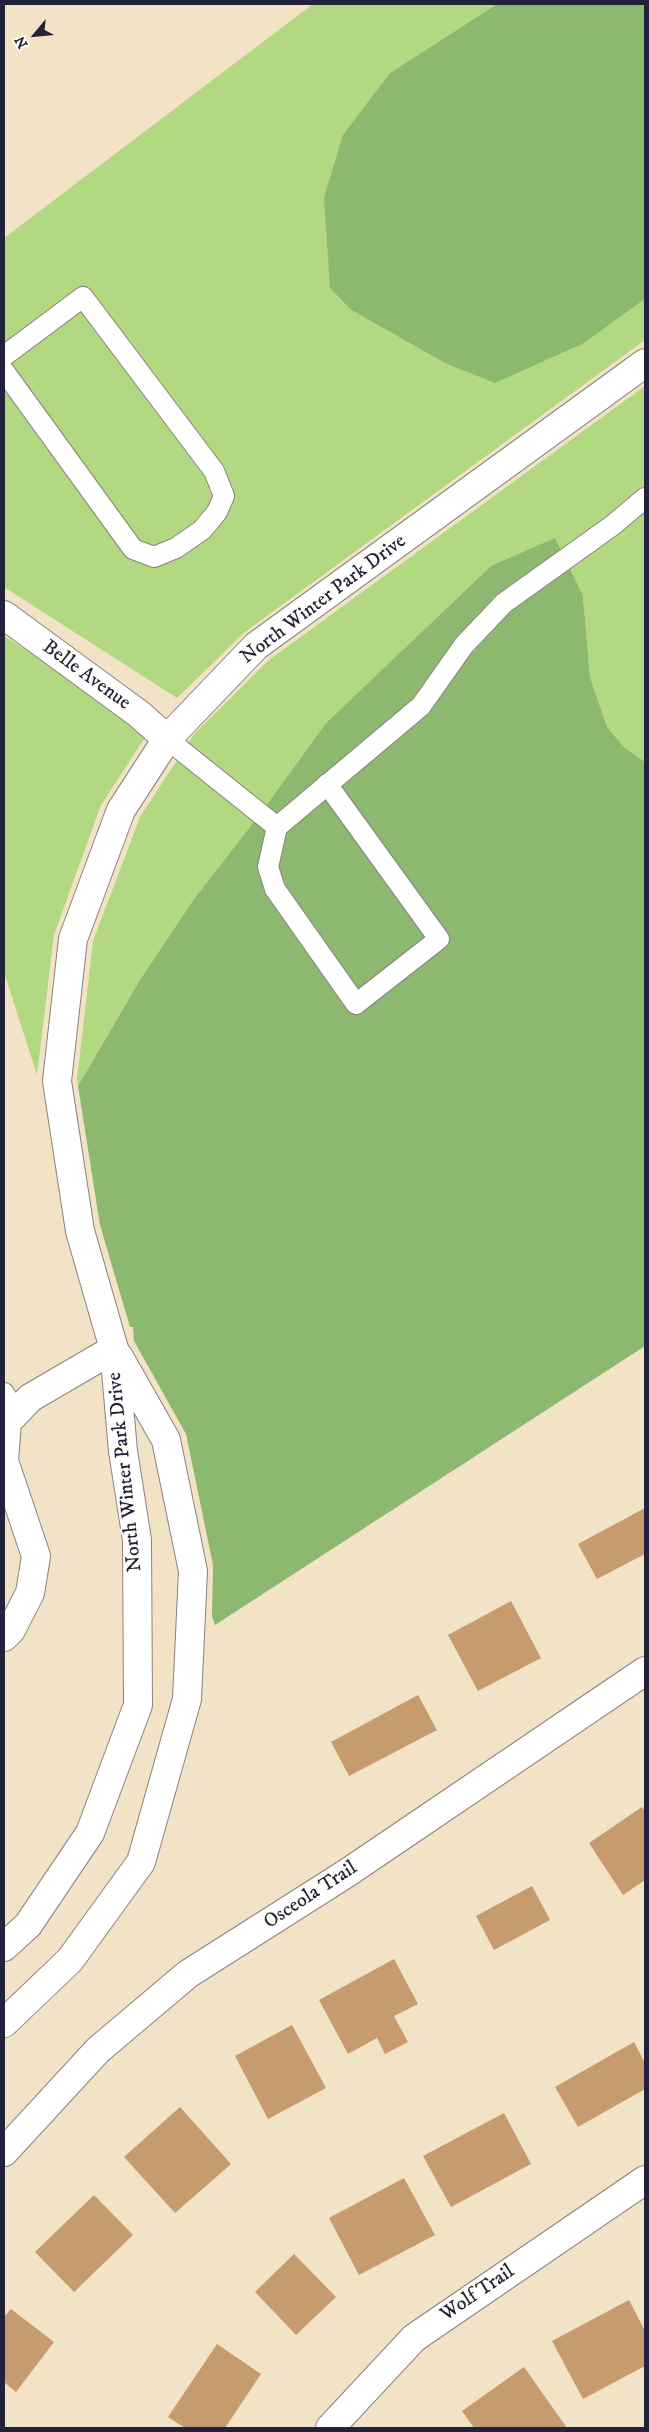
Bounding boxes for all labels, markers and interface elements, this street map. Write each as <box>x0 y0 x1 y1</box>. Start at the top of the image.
north arrow <box>10 10 60 60</box>
text: N <box>11 33 32 51</box>
street label: North Winter Park Drive <box>237 530 411 670</box>
street label: Belle Avenue <box>37 636 135 716</box>
street label: North Winter Park Drive <box>104 1371 148 1573</box>
street label: Osceola Trail <box>260 1857 362 1935</box>
street label: Wolf Trail <box>437 2261 519 2327</box>

